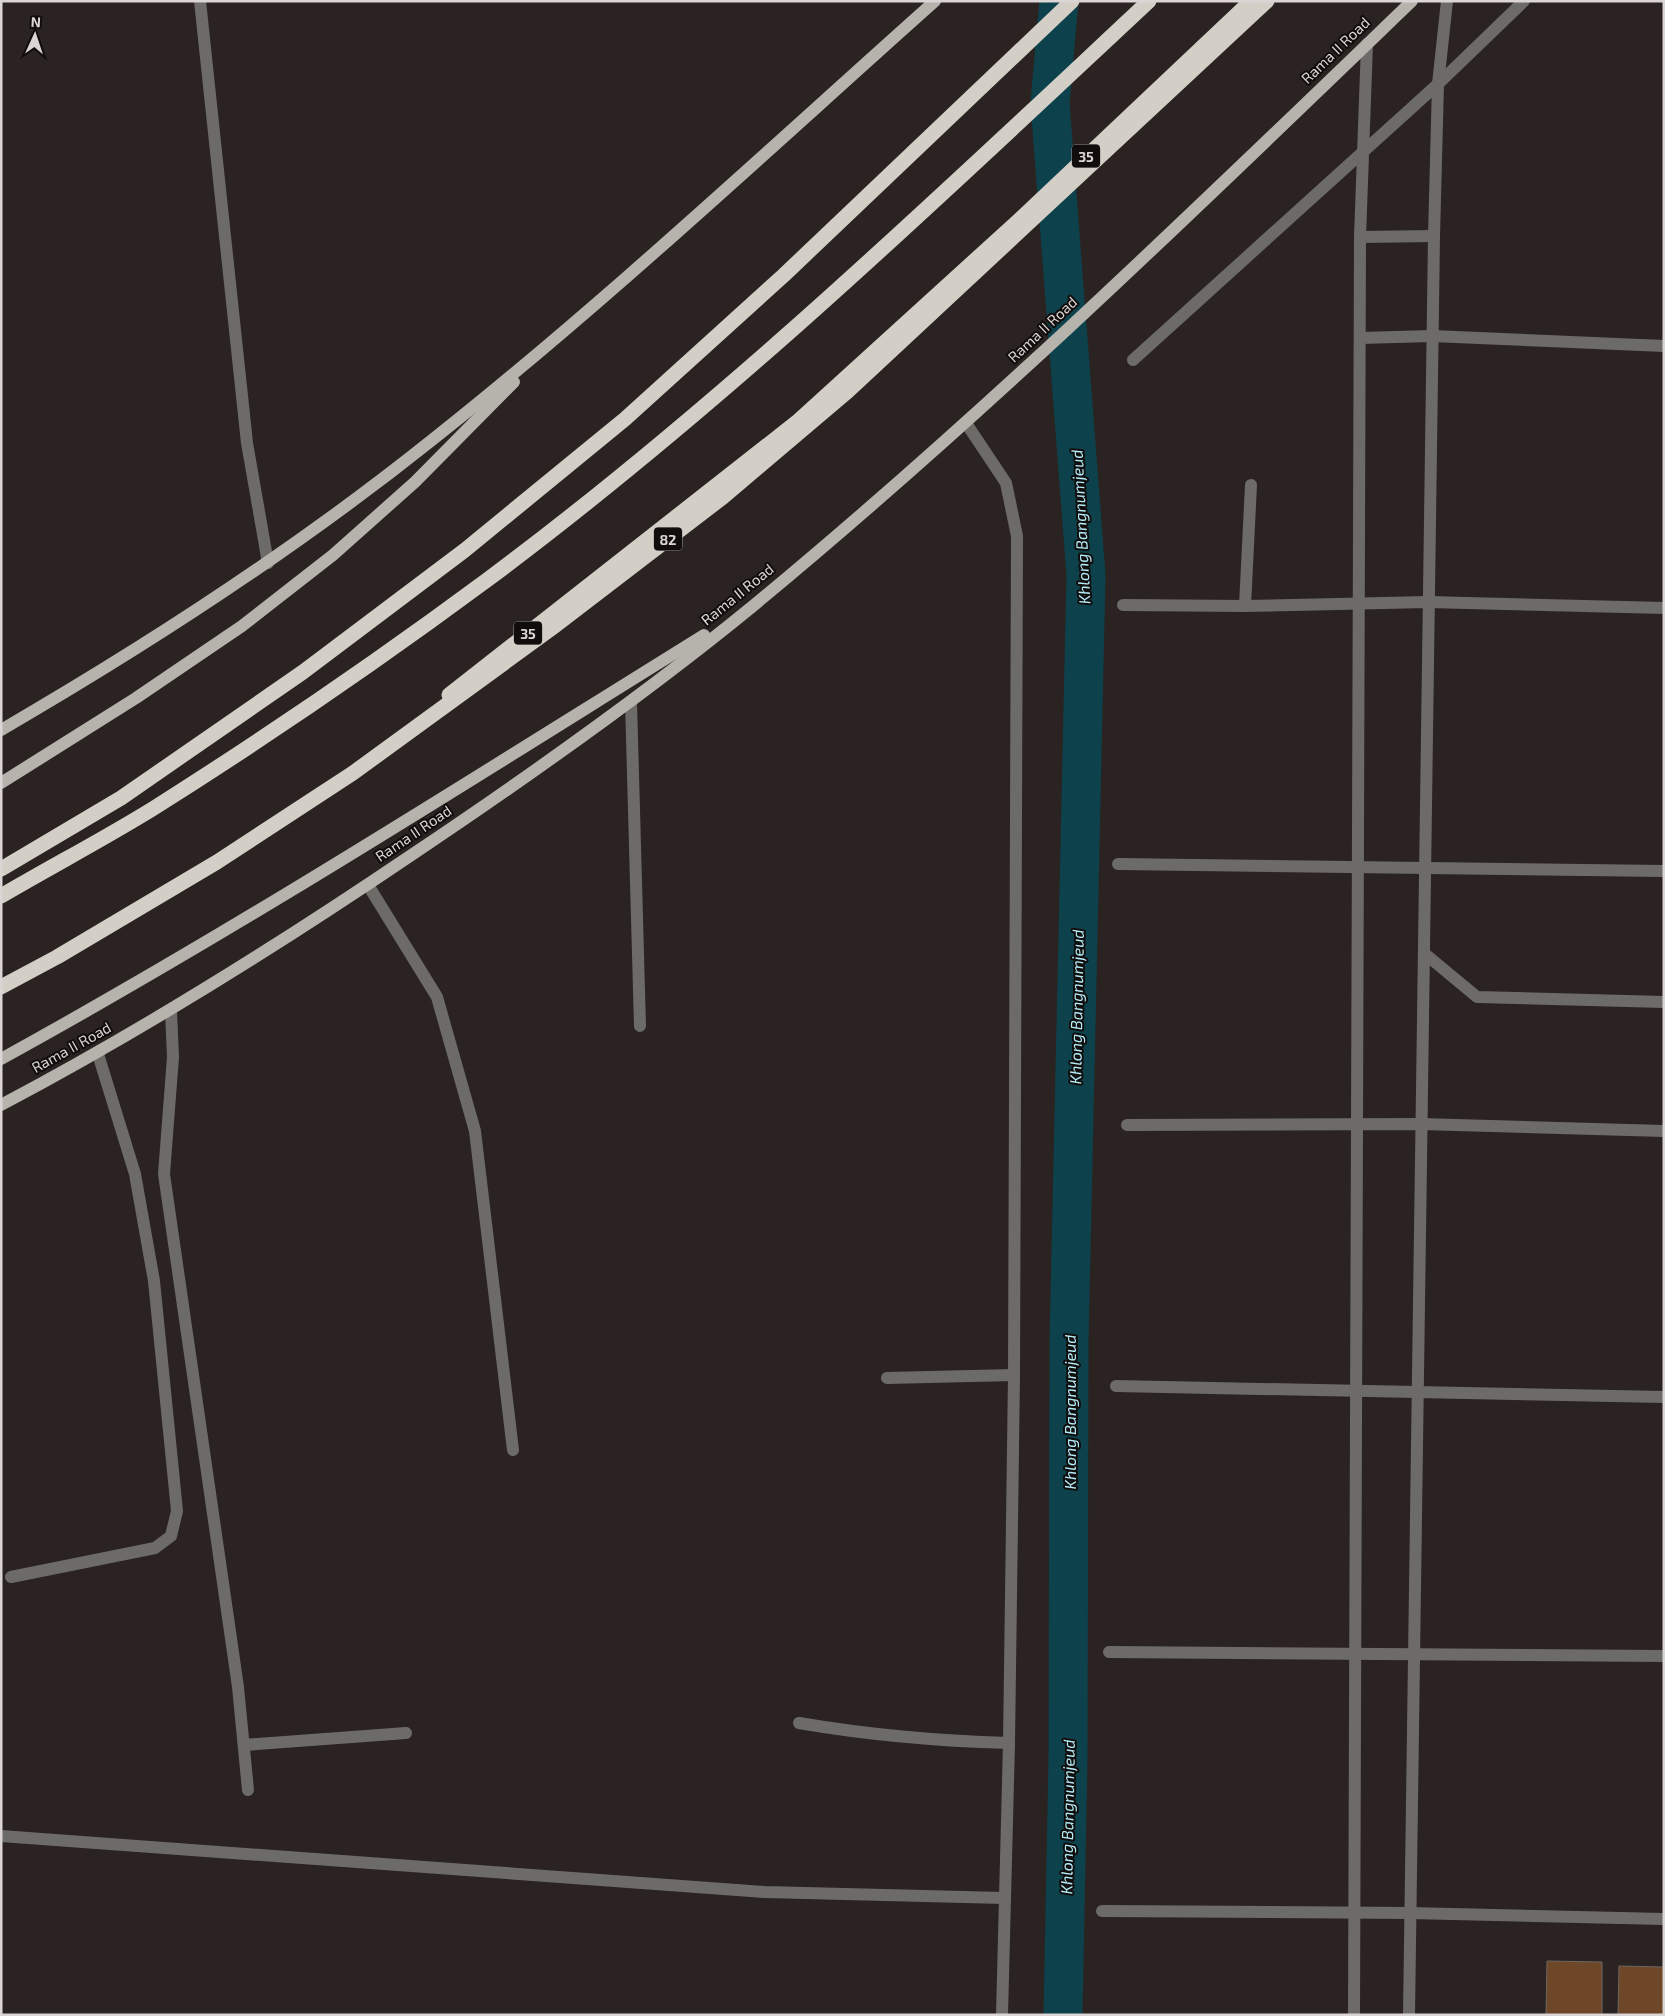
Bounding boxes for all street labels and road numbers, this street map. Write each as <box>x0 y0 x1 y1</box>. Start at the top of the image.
street label: Rama II Road <box>1297 13 1373 87</box>
road number: 35 <box>1072 144 1100 168</box>
street label: Rama II Road <box>1004 292 1080 366</box>
road number: 82 <box>654 528 682 550</box>
street label: Rama II Road <box>697 559 777 629</box>
road number: 35 <box>514 622 542 644</box>
street label: Rama II Road <box>371 801 455 865</box>
street label: Rama II Road <box>28 1018 114 1076</box>

